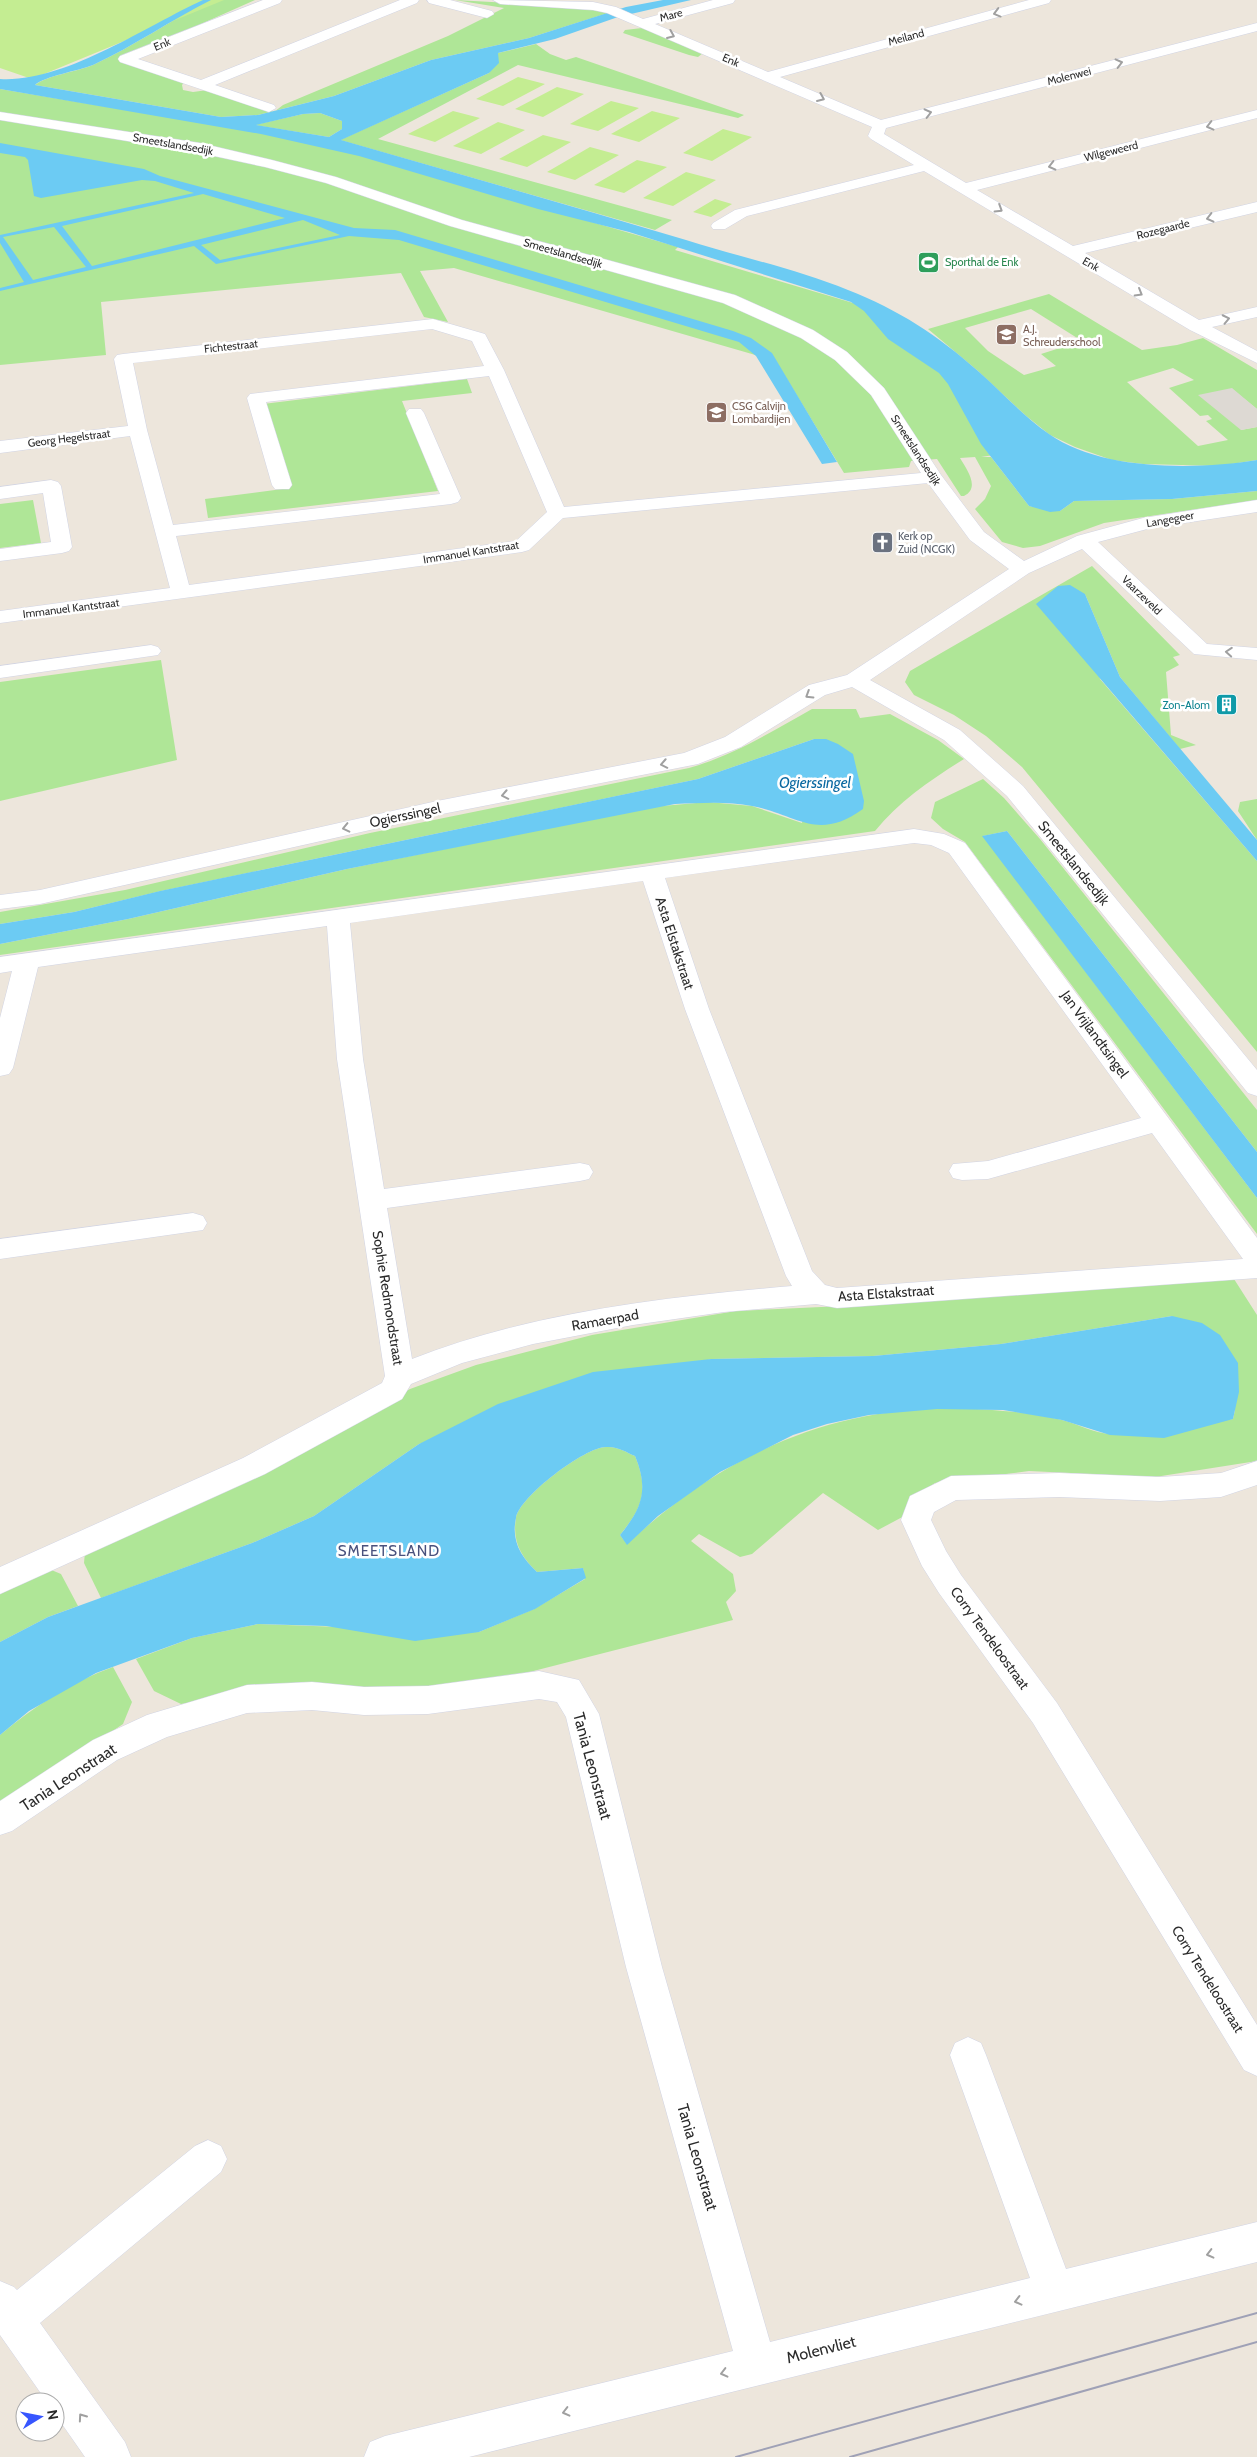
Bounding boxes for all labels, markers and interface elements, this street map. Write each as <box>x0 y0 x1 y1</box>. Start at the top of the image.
street label: Mare <box>658 5 684 25</box>
one-way arrow <box>993 7 1002 17</box>
street label: Meiland <box>886 25 926 49</box>
one-way arrow <box>666 28 675 39</box>
street label: Enk <box>151 34 173 54</box>
street label: Enk <box>720 50 742 70</box>
one-way arrow <box>1114 59 1122 69</box>
street label: Molenwei <box>1045 64 1093 88</box>
one-way arrow <box>816 92 824 102</box>
one-way arrow <box>923 108 932 119</box>
one-way arrow <box>1205 120 1214 131</box>
street label: Smeetslandsedijk <box>132 130 214 158</box>
street label: Wilgeweerd <box>1083 138 1139 164</box>
one-way arrow <box>1049 160 1057 170</box>
one-way arrow <box>994 202 1003 212</box>
one-way arrow <box>1205 212 1214 223</box>
street label: Rozegaarde <box>1135 216 1191 242</box>
street label: Smeetslandsedijk <box>522 235 604 271</box>
sports icon: Sporthal de Enk <box>917 250 941 274</box>
street label: Enk <box>1080 254 1102 274</box>
place label: Sporthal de Enk <box>945 255 1018 269</box>
one-way arrow <box>1133 286 1142 296</box>
one-way arrow <box>1222 314 1231 325</box>
place label: A.J. Schreuderschool <box>1023 322 1101 349</box>
school or university icon: A.J. Schreuderschool <box>995 323 1019 347</box>
street label: Fichtestraat <box>203 336 259 356</box>
place label: CSG Calvijn Lombardijen <box>732 399 790 426</box>
school or university icon: CSG Calvijn Lombardijen <box>704 400 728 424</box>
street label: Smeetslandsedijk <box>888 412 944 488</box>
street label: Georg Hegelstraat <box>27 426 111 450</box>
street label: Langegeer <box>1145 508 1195 530</box>
place label: Kerk op Zuid (NCGK) <box>898 529 955 556</box>
church icon: Kerk op Zuid (NCGK) <box>870 530 894 554</box>
street label: Immanuel Kantstraat <box>422 537 520 567</box>
street label: Vaarzeveld <box>1119 572 1165 618</box>
street label: Immanuel Kantstraat <box>22 595 120 621</box>
one-way arrow <box>1225 647 1233 658</box>
one-way arrow <box>806 689 815 698</box>
building icon: Zon-Alom <box>1214 693 1238 717</box>
place label: Zon-Alom <box>1162 698 1210 712</box>
one-way arrow <box>660 759 669 769</box>
water label: Ogierssingel <box>779 774 852 792</box>
one-way arrow <box>500 789 509 800</box>
street label: Ogierssingel <box>368 799 443 831</box>
street label: Smeetslandsedijk <box>1034 817 1114 910</box>
one-way arrow <box>341 822 350 833</box>
street label: Asta Elstakstraat <box>652 894 699 992</box>
street label: Jan Vrijlandtsingel <box>1057 986 1133 1082</box>
street label: Sophie Redmondstraat <box>368 1229 408 1367</box>
street label: Asta Elstakstraat <box>837 1281 935 1305</box>
street label: Ramaerpad <box>570 1305 640 1335</box>
district label: SMEETSLAND <box>338 1542 440 1560</box>
street label: Corry Tendeloostraat <box>947 1583 1034 1693</box>
street label: Tania Leonstraat <box>569 1710 616 1822</box>
street label: Tania Leonstraat <box>17 1739 120 1815</box>
street label: Corry Tendeloostraat <box>1168 1922 1248 2036</box>
street label: Tania Leonstraat <box>673 2102 722 2213</box>
one-way arrow <box>1205 2248 1214 2259</box>
one-way arrow <box>1013 2295 1022 2306</box>
street label: Molenvliet <box>784 2332 858 2367</box>
one-way arrow <box>720 2367 728 2378</box>
north arrow <box>15 2392 65 2442</box>
one-way arrow <box>562 2406 571 2417</box>
text: N <box>43 2408 63 2421</box>
one-way arrow <box>79 2413 88 2423</box>

